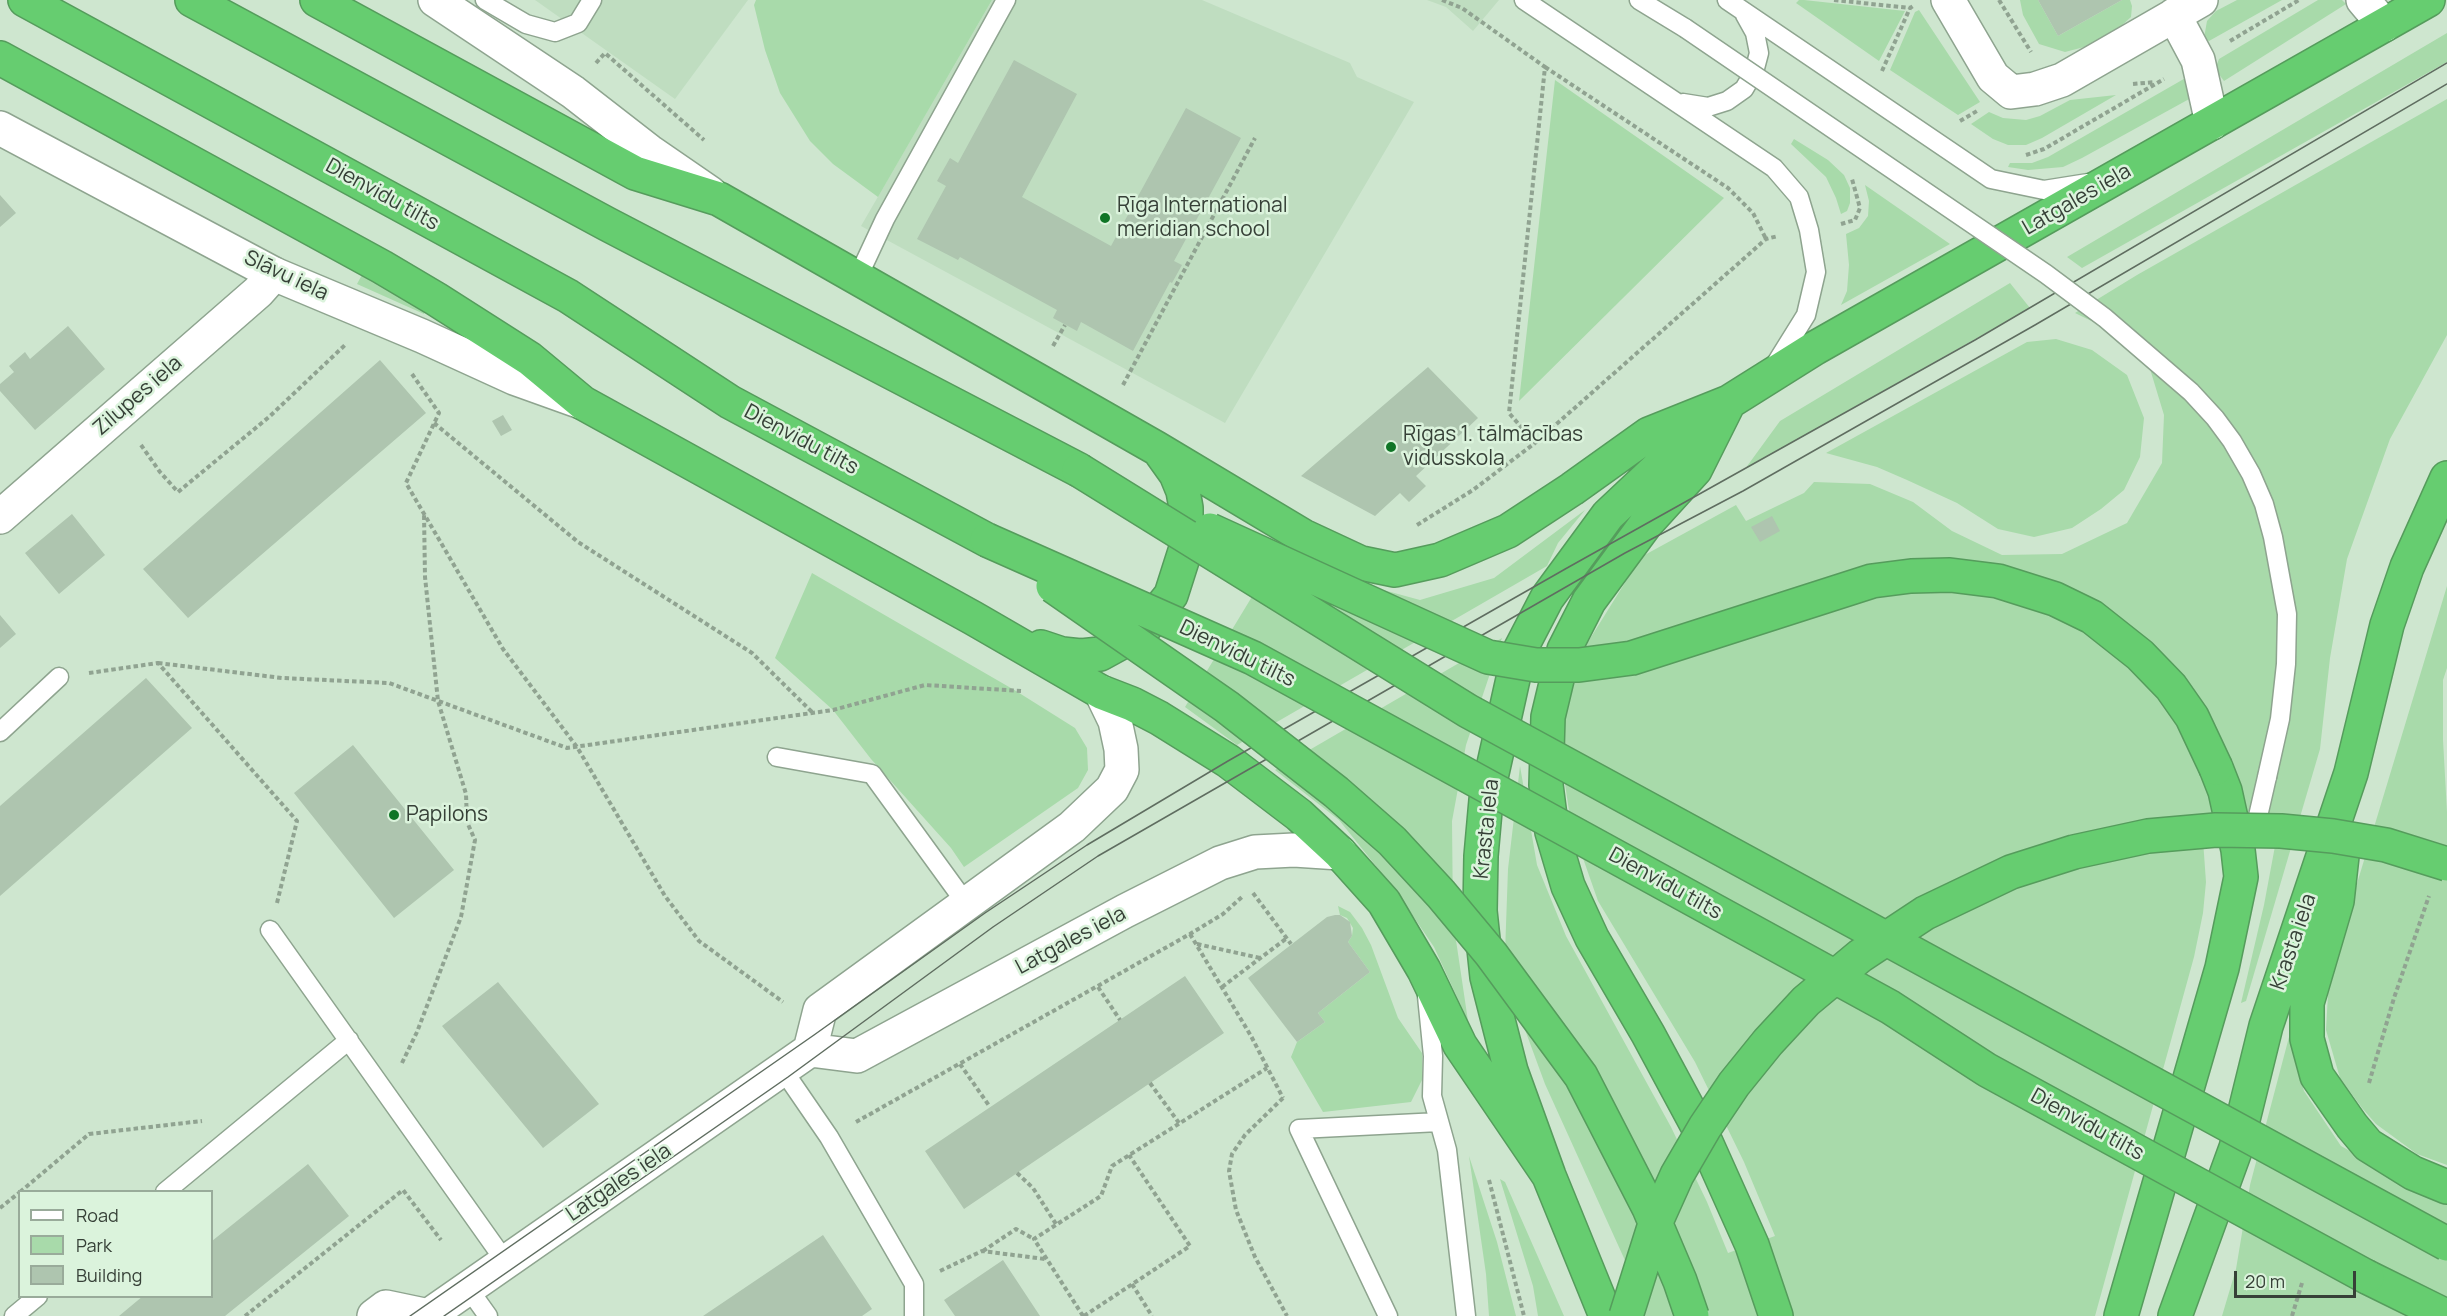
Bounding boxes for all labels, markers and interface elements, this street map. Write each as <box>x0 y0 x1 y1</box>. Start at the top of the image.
street label: Dienvidu tilts <box>321 153 443 237</box>
street label: Latgales iela <box>2018 159 2136 241</box>
place label: Rīga International meridian school <box>1117 193 1288 243</box>
marker: Rīga International meridian school <box>1098 211 1112 225</box>
street label: Slāvu iela <box>240 246 332 306</box>
street label: Zilupes iela <box>89 351 187 441</box>
street label: Dienvidu tilts <box>740 399 862 481</box>
place label: Rīgas 1. tālmācības vidusskola <box>1403 422 1583 472</box>
marker: Rīgas 1. tālmācības vidusskola <box>1384 440 1398 454</box>
street label: Dienvidu tilts <box>1175 615 1299 693</box>
street label: Krasta iela <box>1469 778 1505 880</box>
place label: Papilons <box>406 802 488 828</box>
marker: Papilons <box>387 808 401 822</box>
street label: Dienvidu tilts <box>1604 842 1726 926</box>
street label: Krasta iela <box>2266 890 2322 994</box>
street label: Latgales iela <box>1012 901 1130 981</box>
street label: Dienvidu tilts <box>2026 1083 2148 1167</box>
street label: Latgales iela <box>562 1139 676 1227</box>
legend <box>18 1190 213 1298</box>
text: Road <box>76 1203 119 1227</box>
text: Park <box>76 1233 112 1257</box>
scale bar <box>2237 1259 2358 1297</box>
text: Building <box>76 1263 142 1287</box>
text: 20 m <box>2245 1269 2285 1293</box>

